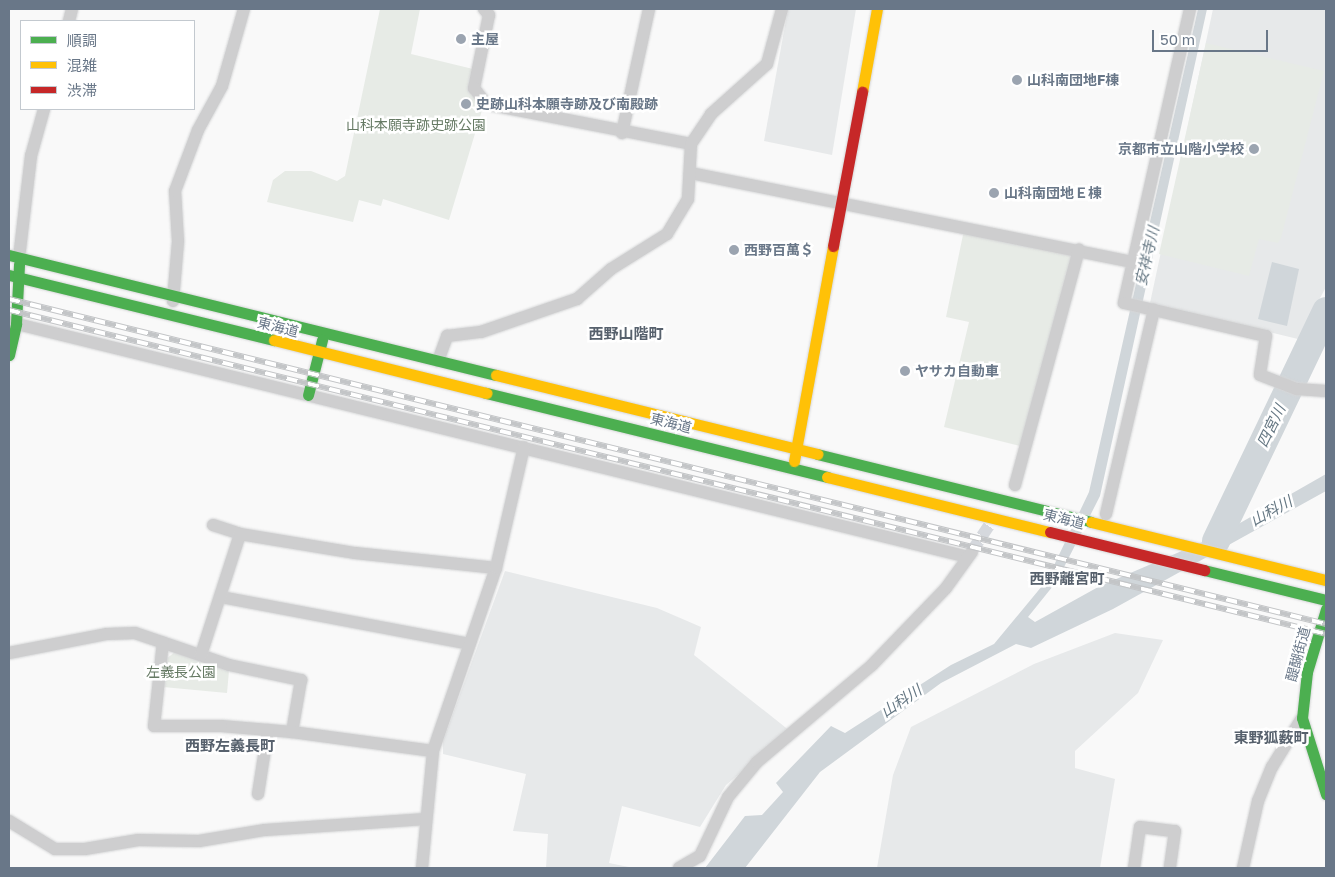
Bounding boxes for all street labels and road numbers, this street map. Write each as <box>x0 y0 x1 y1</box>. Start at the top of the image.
street label: 東海道 <box>256 314 300 340</box>
street label: 東海道 <box>649 410 693 436</box>
street label: 東海道 <box>1042 506 1086 532</box>
street label: 醍醐街道 <box>1283 625 1313 683</box>

